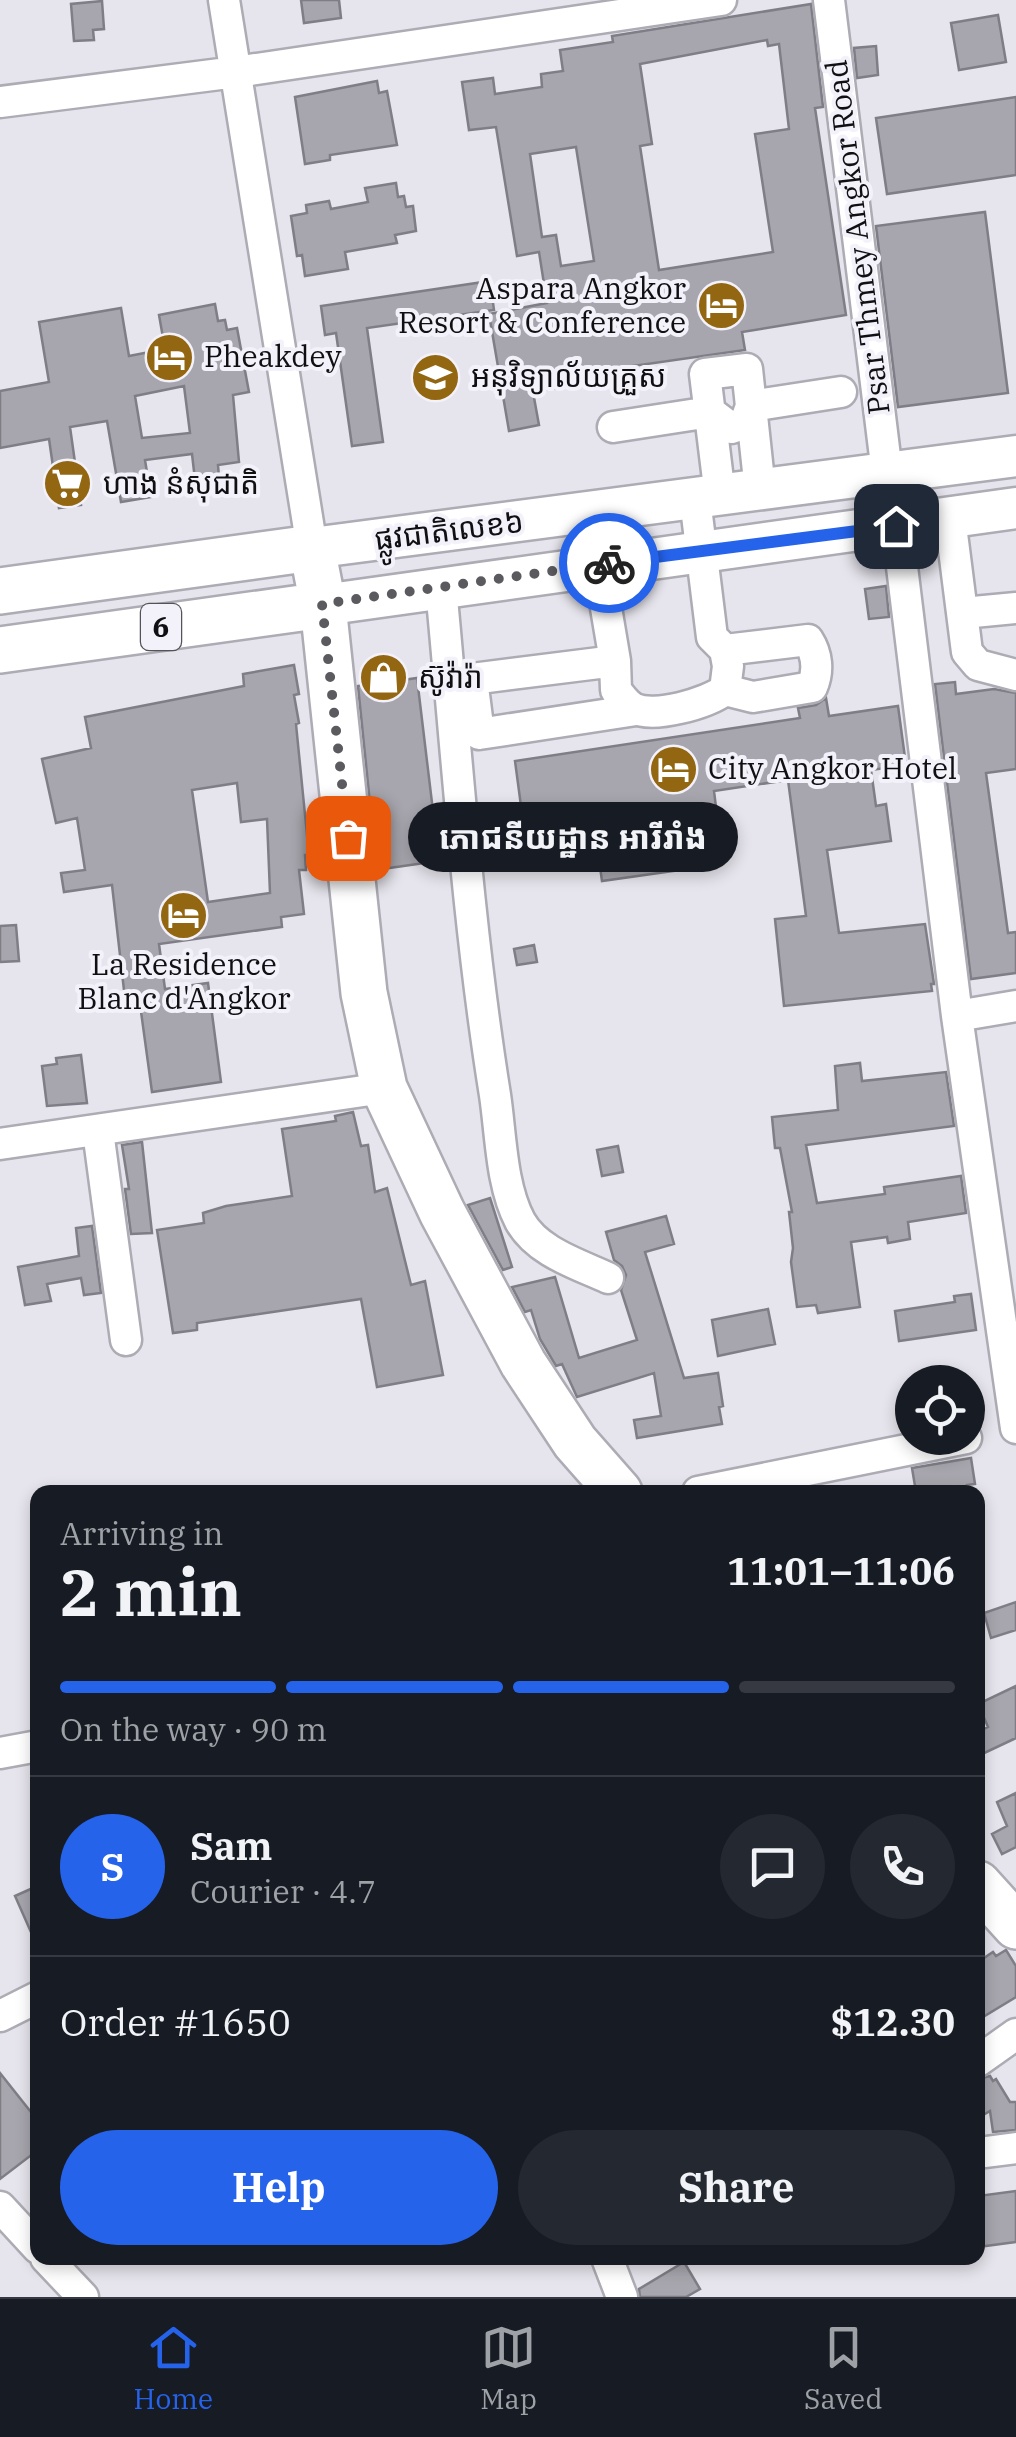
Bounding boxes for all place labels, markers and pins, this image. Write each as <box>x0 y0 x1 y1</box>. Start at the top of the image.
place label: Aspara Angkor Resort & Conference <box>398 268 686 341</box>
hotel icon: Aspara Angkor Resort & Conference <box>695 280 747 332</box>
hotel icon: Pheakdey <box>143 331 195 383</box>
place label: Pheakdey <box>204 336 342 375</box>
school or university icon: អនុវិទ្យាល័យគ្រួស <box>410 351 462 403</box>
place label: អនុវិទ្យាល័យគ្រួស <box>471 356 666 396</box>
supermarket icon: ហាង នំសុជាតិ <box>42 458 94 510</box>
place label: ហាង នំសុជាតិ <box>103 463 259 503</box>
pin <box>854 484 939 569</box>
shop icon: ស៊ូវ៉ារ៉ា <box>357 652 409 704</box>
place label: ស៊ូវ៉ារ៉ា <box>418 657 483 696</box>
hotel icon: City Angkor Hotel <box>647 743 699 795</box>
place label: City Angkor Hotel <box>708 748 957 787</box>
pin <box>306 796 391 881</box>
callout: ភោជនីយដ្ឋាន អារីរាំង <box>408 803 738 873</box>
hotel icon: La Residence Blanc d'Angkor <box>158 890 210 942</box>
place label: La Residence Blanc d'Angkor <box>77 944 291 1017</box>

